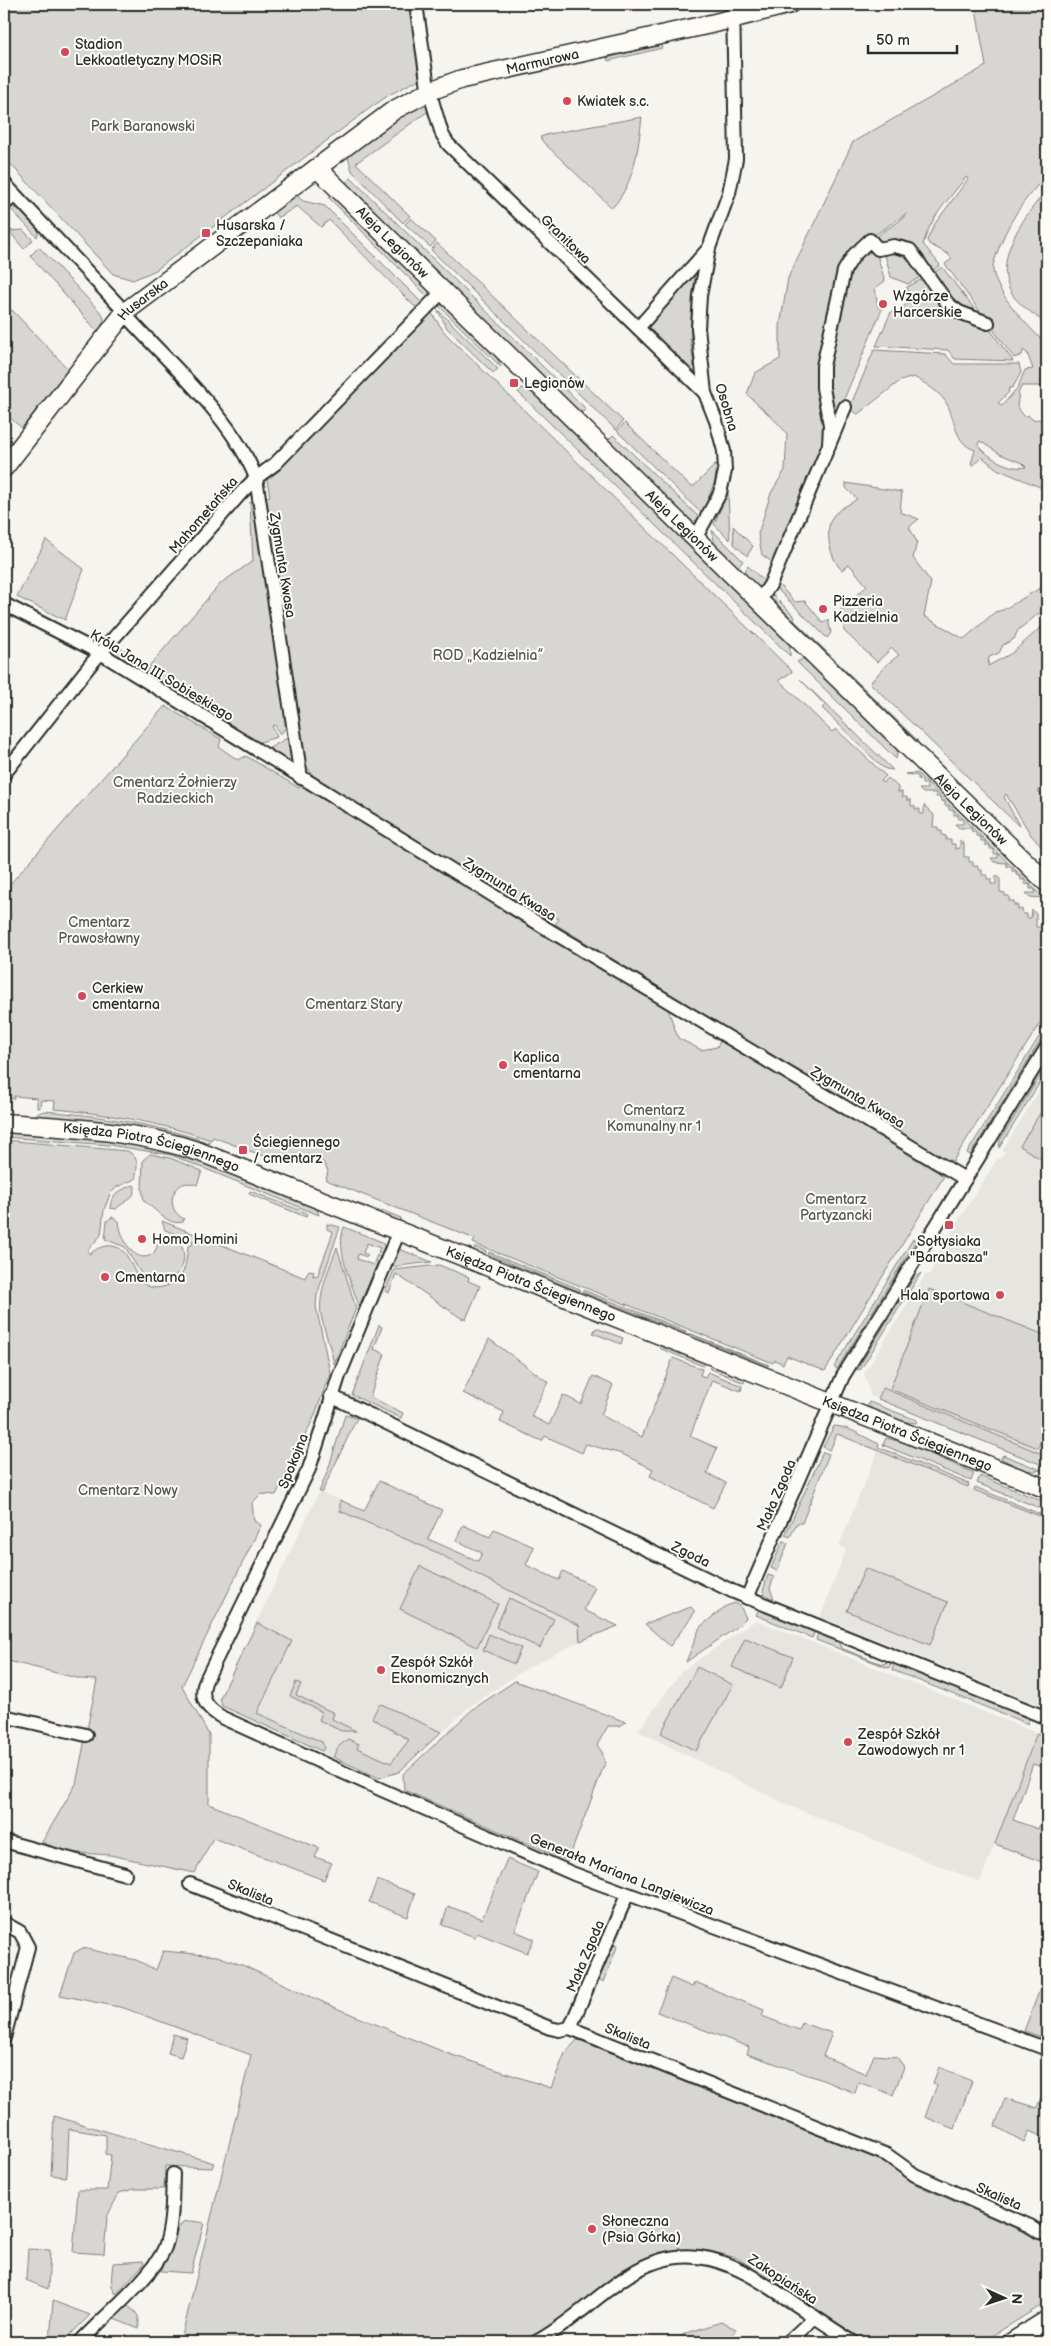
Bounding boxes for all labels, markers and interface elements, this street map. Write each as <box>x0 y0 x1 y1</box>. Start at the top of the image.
scale bar <box>868 22 957 54</box>
text: 50 m <box>876 31 910 50</box>
place label: Stadion Lekkoatletyczny MOSiR <box>75 36 222 69</box>
street label: Marmurowa <box>504 45 581 78</box>
marker: Stadion Lekkoatletyczny MOSiR <box>59 46 71 58</box>
place label: Kwiatek s.c. <box>577 93 649 110</box>
marker: Kwiatek s.c. <box>561 95 573 107</box>
park label: Park Baranowski <box>91 118 195 135</box>
street label: Aleja Legionów <box>352 203 433 282</box>
street label: Granitowa <box>537 211 594 268</box>
place label: Husarska / Szczepaniaka <box>216 217 303 250</box>
marker: Husarska / Szczepaniaka <box>200 227 212 239</box>
street label: Husarska <box>114 275 171 324</box>
place label: Wzgórze Harcerskie <box>893 288 962 321</box>
marker: Wzgórze Harcerskie <box>877 298 889 310</box>
place label: Legionów <box>524 375 585 392</box>
marker: Legionów <box>508 377 520 389</box>
street label: Osobna <box>711 381 742 433</box>
street label: Mahometańska <box>165 473 241 557</box>
street label: Aleja Legionów <box>642 486 722 566</box>
street label: Zygmunta Kwasa <box>266 510 299 619</box>
place label: Pizzeria Kadzielnia <box>833 593 898 626</box>
marker: Pizzeria Kadzielnia <box>817 603 829 615</box>
street label: Króla Jana III Sobieskiego <box>87 626 237 725</box>
park label: ROD „Kadzielnia” <box>433 647 543 664</box>
street label: Aleja Legionów <box>931 770 1012 849</box>
park label: Cmentarz Żołnierzy Radzieckich <box>113 773 238 807</box>
street label: Zygmunta Kwasa <box>459 854 559 925</box>
park label: Cmentarz Prawosławny <box>58 914 140 947</box>
place label: Cerkiew cmentarna <box>92 980 160 1013</box>
marker: Cerkiew cmentarna <box>76 990 88 1002</box>
park label: Cmentarz Stary <box>305 996 403 1013</box>
place label: Kaplica cmentarna <box>513 1049 581 1082</box>
marker: Kaplica cmentarna <box>497 1059 509 1071</box>
street label: Zygmunta Kwasa <box>807 1062 908 1132</box>
park label: Cmentarz Komunalny nr 1 <box>607 1102 701 1135</box>
street label: Księdza Piotra Ściegiennego <box>62 1119 242 1176</box>
place label: Ściegiennego / cmentarz <box>253 1133 340 1167</box>
marker: Ściegiennego / cmentarz <box>237 1144 249 1156</box>
park label: Cmentarz Partyzancki <box>800 1191 872 1224</box>
marker: Sołtysiaka "Barabasza" <box>943 1219 955 1231</box>
place label: Homo Homini <box>152 1231 238 1248</box>
marker: Homo Homini <box>136 1233 148 1245</box>
place label: Sołtysiaka "Barabasza" <box>910 1233 988 1266</box>
street label: Księdza Piotra Ściegiennego <box>443 1243 618 1326</box>
place label: Cmentarna <box>115 1269 185 1286</box>
marker: Cmentarna <box>99 1271 111 1283</box>
place label: Hala sportowa <box>900 1287 990 1304</box>
marker: Hala sportowa <box>994 1289 1006 1301</box>
street label: Księdza Piotra Ściegiennego <box>820 1392 995 1475</box>
street label: Spokojna <box>275 1431 312 1491</box>
street label: Mała Zgoda <box>753 1457 800 1534</box>
park label: Cmentarz Nowy <box>78 1482 179 1499</box>
street label: Zgoda <box>668 1537 713 1571</box>
place label: Zespół Szkół Ekonomicznych <box>390 1654 489 1687</box>
marker: Zespół Szkół Ekonomicznych <box>375 1664 387 1676</box>
place label: Zespół Szkół Zawodowych nr 1 <box>857 1726 965 1759</box>
marker: Zespół Szkół Zawodowych nr 1 <box>842 1736 854 1748</box>
street label: Generała Mariana Langiewicza <box>527 1830 717 1919</box>
street label: Skalista <box>225 1876 276 1909</box>
street label: Mała Zgoda <box>563 1918 608 1995</box>
street label: Skalista <box>602 2020 653 2053</box>
street label: Skalista <box>973 2179 1024 2214</box>
place label: Słoneczna (Psia Górka) <box>602 2213 681 2246</box>
marker: Słoneczna (Psia Górka) <box>586 2223 598 2235</box>
street label: Zakopiańska <box>744 2250 821 2308</box>
north arrow <box>978 2274 1028 2324</box>
text: N <box>1008 2293 1025 2304</box>

